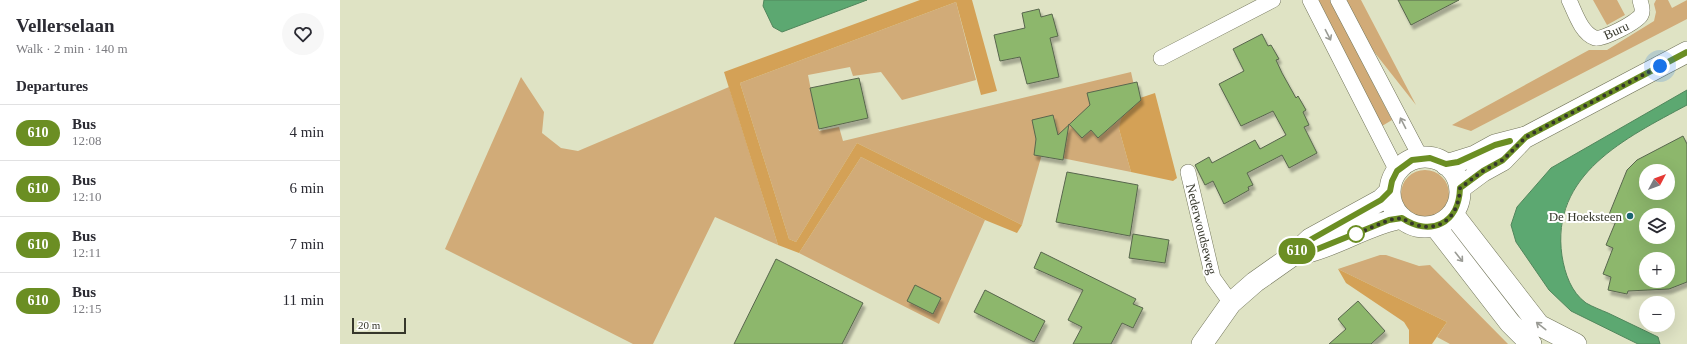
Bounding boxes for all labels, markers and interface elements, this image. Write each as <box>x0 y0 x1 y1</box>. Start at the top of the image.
button: heart <box>282 13 324 55</box>
text: Vellerselaan <box>16 15 115 36</box>
street label: Buru <box>1601 18 1632 43</box>
one-way arrow <box>1325 28 1333 40</box>
text: Walk · 2 min · 140 m <box>16 41 128 56</box>
your location <box>1650 56 1670 76</box>
text: Departures <box>16 78 88 94</box>
text: Bus <box>72 116 96 132</box>
one-way arrow <box>1399 117 1406 129</box>
text: 4 min <box>289 124 324 140</box>
text: 610 <box>28 125 49 140</box>
text: 12:08 <box>72 133 102 148</box>
north arrow <box>1639 164 1675 200</box>
map controls <box>1639 164 1675 332</box>
text: Bus <box>72 172 96 188</box>
text: 6 min <box>289 180 324 196</box>
text: 610 <box>28 181 49 196</box>
street label: Nederwoudseweg <box>1183 182 1220 277</box>
text: 12:10 <box>72 189 102 204</box>
button: layers <box>1639 208 1675 244</box>
place label: De Hoeksteen <box>1549 209 1622 224</box>
marker: De Hoeksteen <box>1625 211 1635 221</box>
unlabelled marker <box>1347 225 1365 243</box>
text: Bus <box>72 228 96 244</box>
text: 7 min <box>289 236 324 252</box>
text: 610 <box>28 237 49 252</box>
line badge: 610 <box>1274 238 1320 264</box>
text: 610 <box>1287 243 1308 258</box>
text: 12:11 <box>72 245 101 260</box>
one-way arrow <box>1454 252 1463 263</box>
button: + <box>1639 252 1675 288</box>
text: Bus <box>72 284 96 300</box>
text: 11 min <box>282 292 324 308</box>
text: 610 <box>28 293 49 308</box>
button: − <box>1639 296 1675 332</box>
text: 12:15 <box>72 301 102 316</box>
scale bar <box>352 316 406 335</box>
text: 20 m <box>358 319 380 331</box>
one-way arrow <box>1536 321 1547 330</box>

